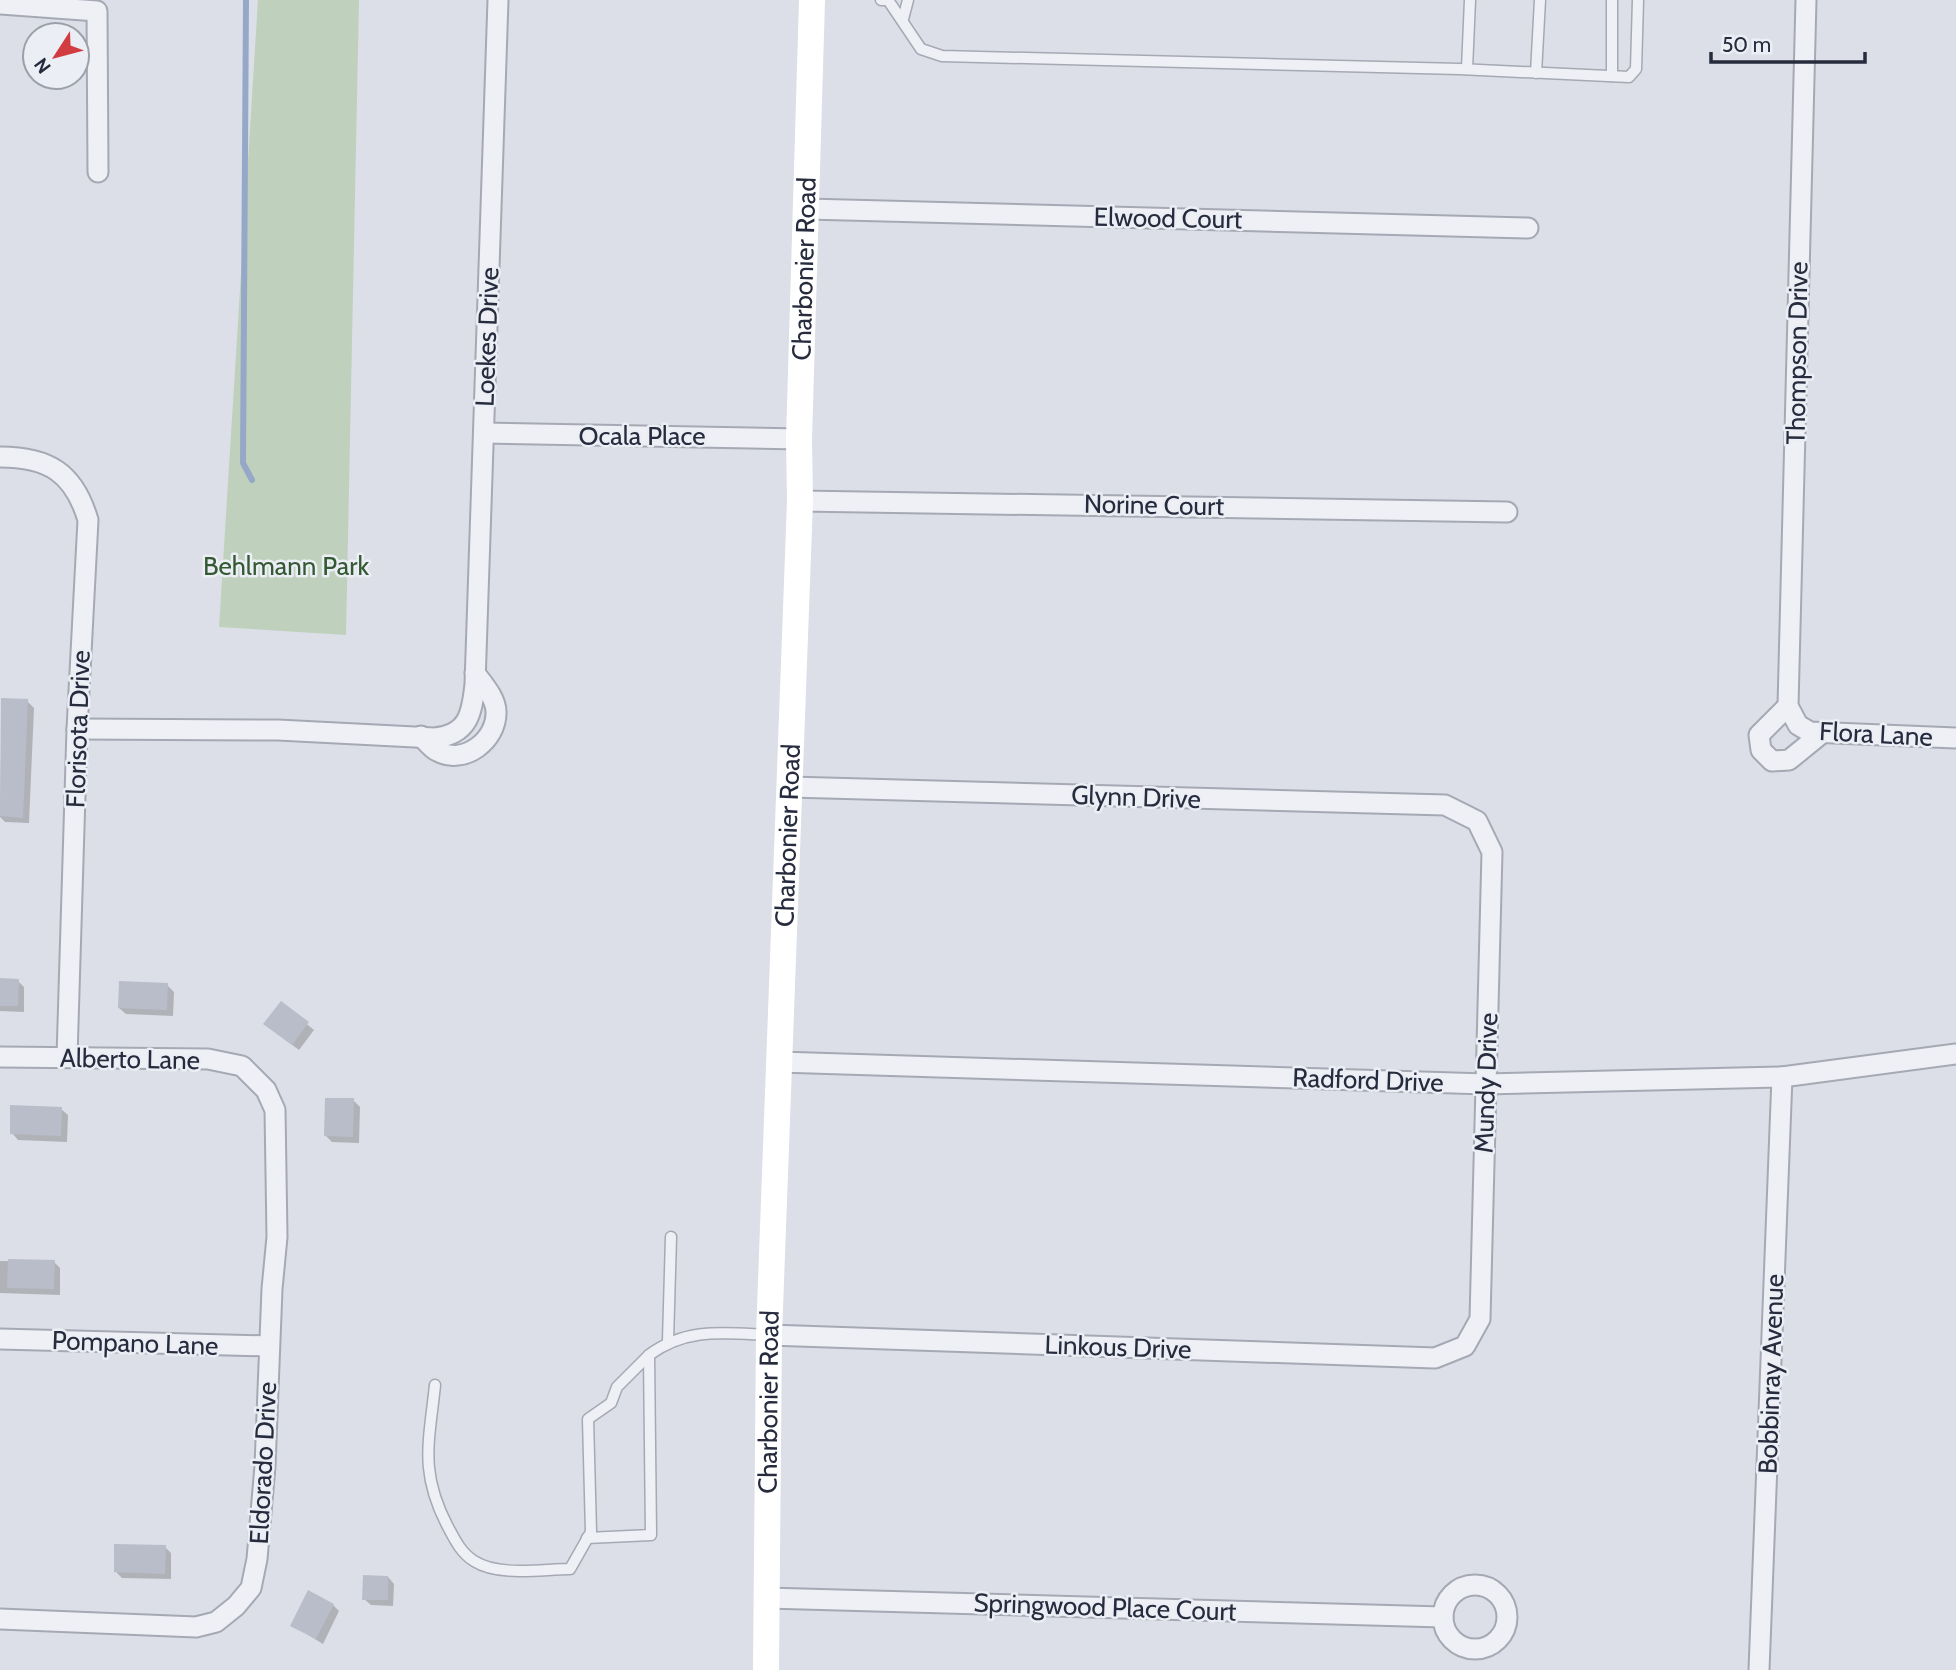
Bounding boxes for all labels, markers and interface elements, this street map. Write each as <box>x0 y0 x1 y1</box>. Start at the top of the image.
north arrow <box>21 21 91 91</box>
scale bar <box>1711 21 1865 65</box>
text: 50 m <box>1722 32 1771 57</box>
text: N <box>29 54 56 78</box>
street label: Charbonier Road <box>785 177 823 361</box>
street label: Elwood Court <box>1093 201 1243 235</box>
street label: Thompson Drive <box>1779 261 1815 445</box>
street label: Loekes Drive <box>469 267 505 407</box>
street label: Ocala Place <box>579 420 705 452</box>
street label: Norine Court <box>1084 488 1225 522</box>
park label: Behlmann Park <box>203 550 369 582</box>
street label: Florisota Drive <box>59 650 97 808</box>
street label: Flora Lane <box>1818 715 1934 753</box>
street label: Charbonier Road <box>768 743 807 928</box>
street label: Glynn Drive <box>1071 779 1201 815</box>
street label: Mundy Drive <box>1468 1012 1504 1154</box>
street label: Alberto Lane <box>60 1042 200 1076</box>
street label: Radford Drive <box>1292 1061 1444 1099</box>
street label: Bobbinray Avenue <box>1752 1273 1790 1475</box>
street label: Charbonier Road <box>752 1310 786 1494</box>
street label: Pompano Lane <box>51 1324 219 1362</box>
street label: Linkous Drive <box>1044 1328 1192 1366</box>
street label: Eldorado Drive <box>243 1381 283 1545</box>
street label: Springwood Place Court <box>973 1586 1237 1628</box>

